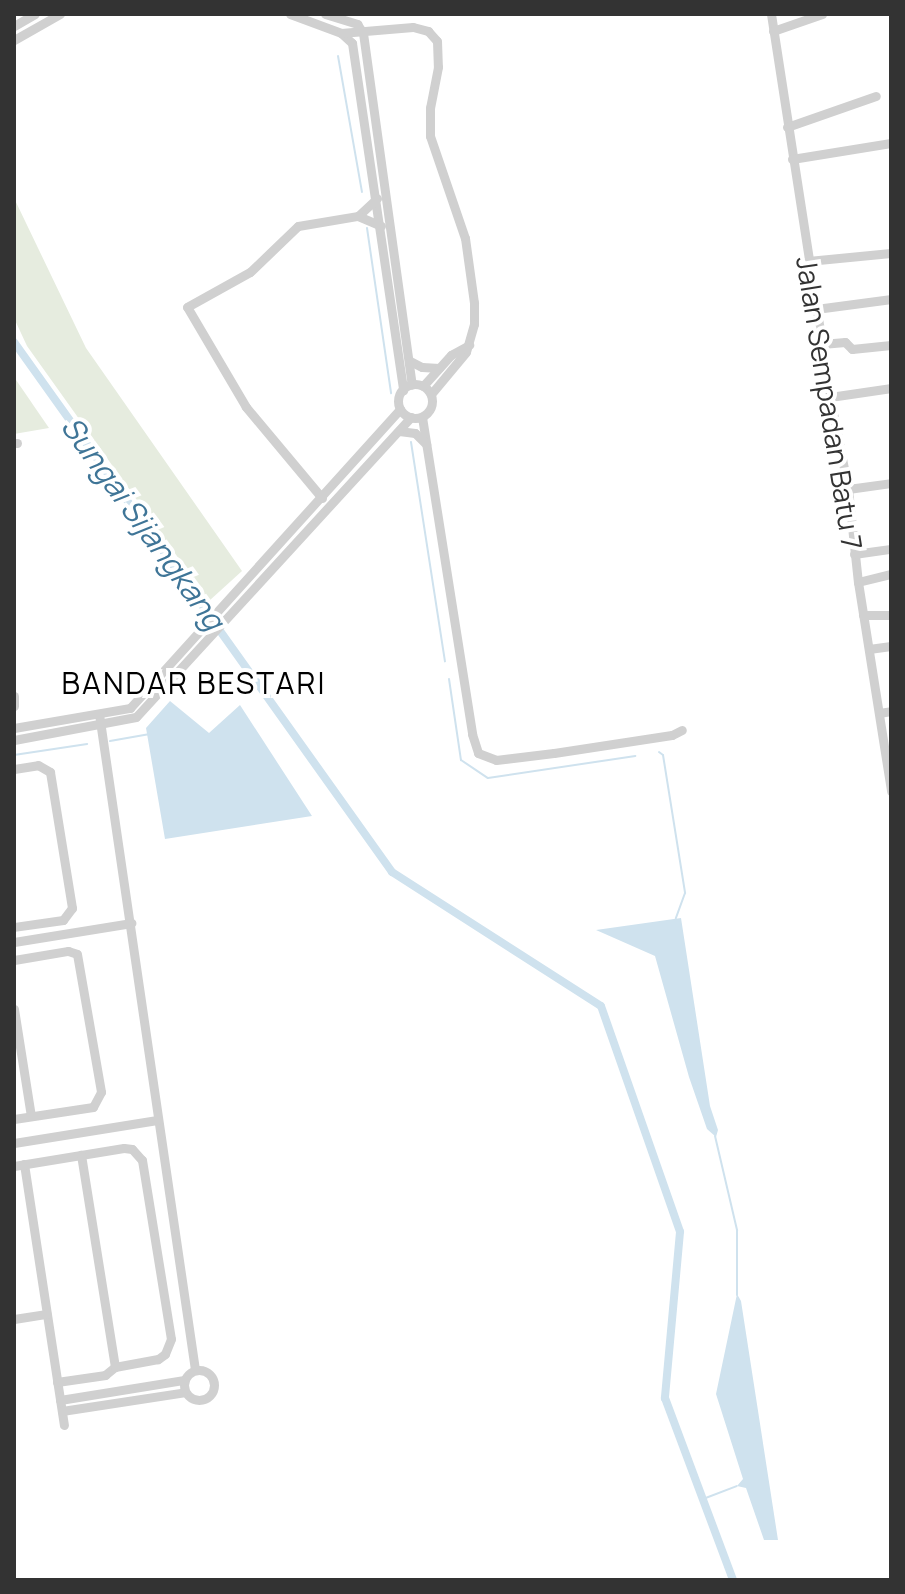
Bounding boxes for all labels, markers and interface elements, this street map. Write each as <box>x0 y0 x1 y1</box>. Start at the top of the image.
street label: Jalan Sempadan Batu 7 <box>790 254 870 552</box>
water label: Sungai Sijangkang <box>54 410 232 636</box>
district label: BANDAR BESTARI <box>62 665 326 701</box>

